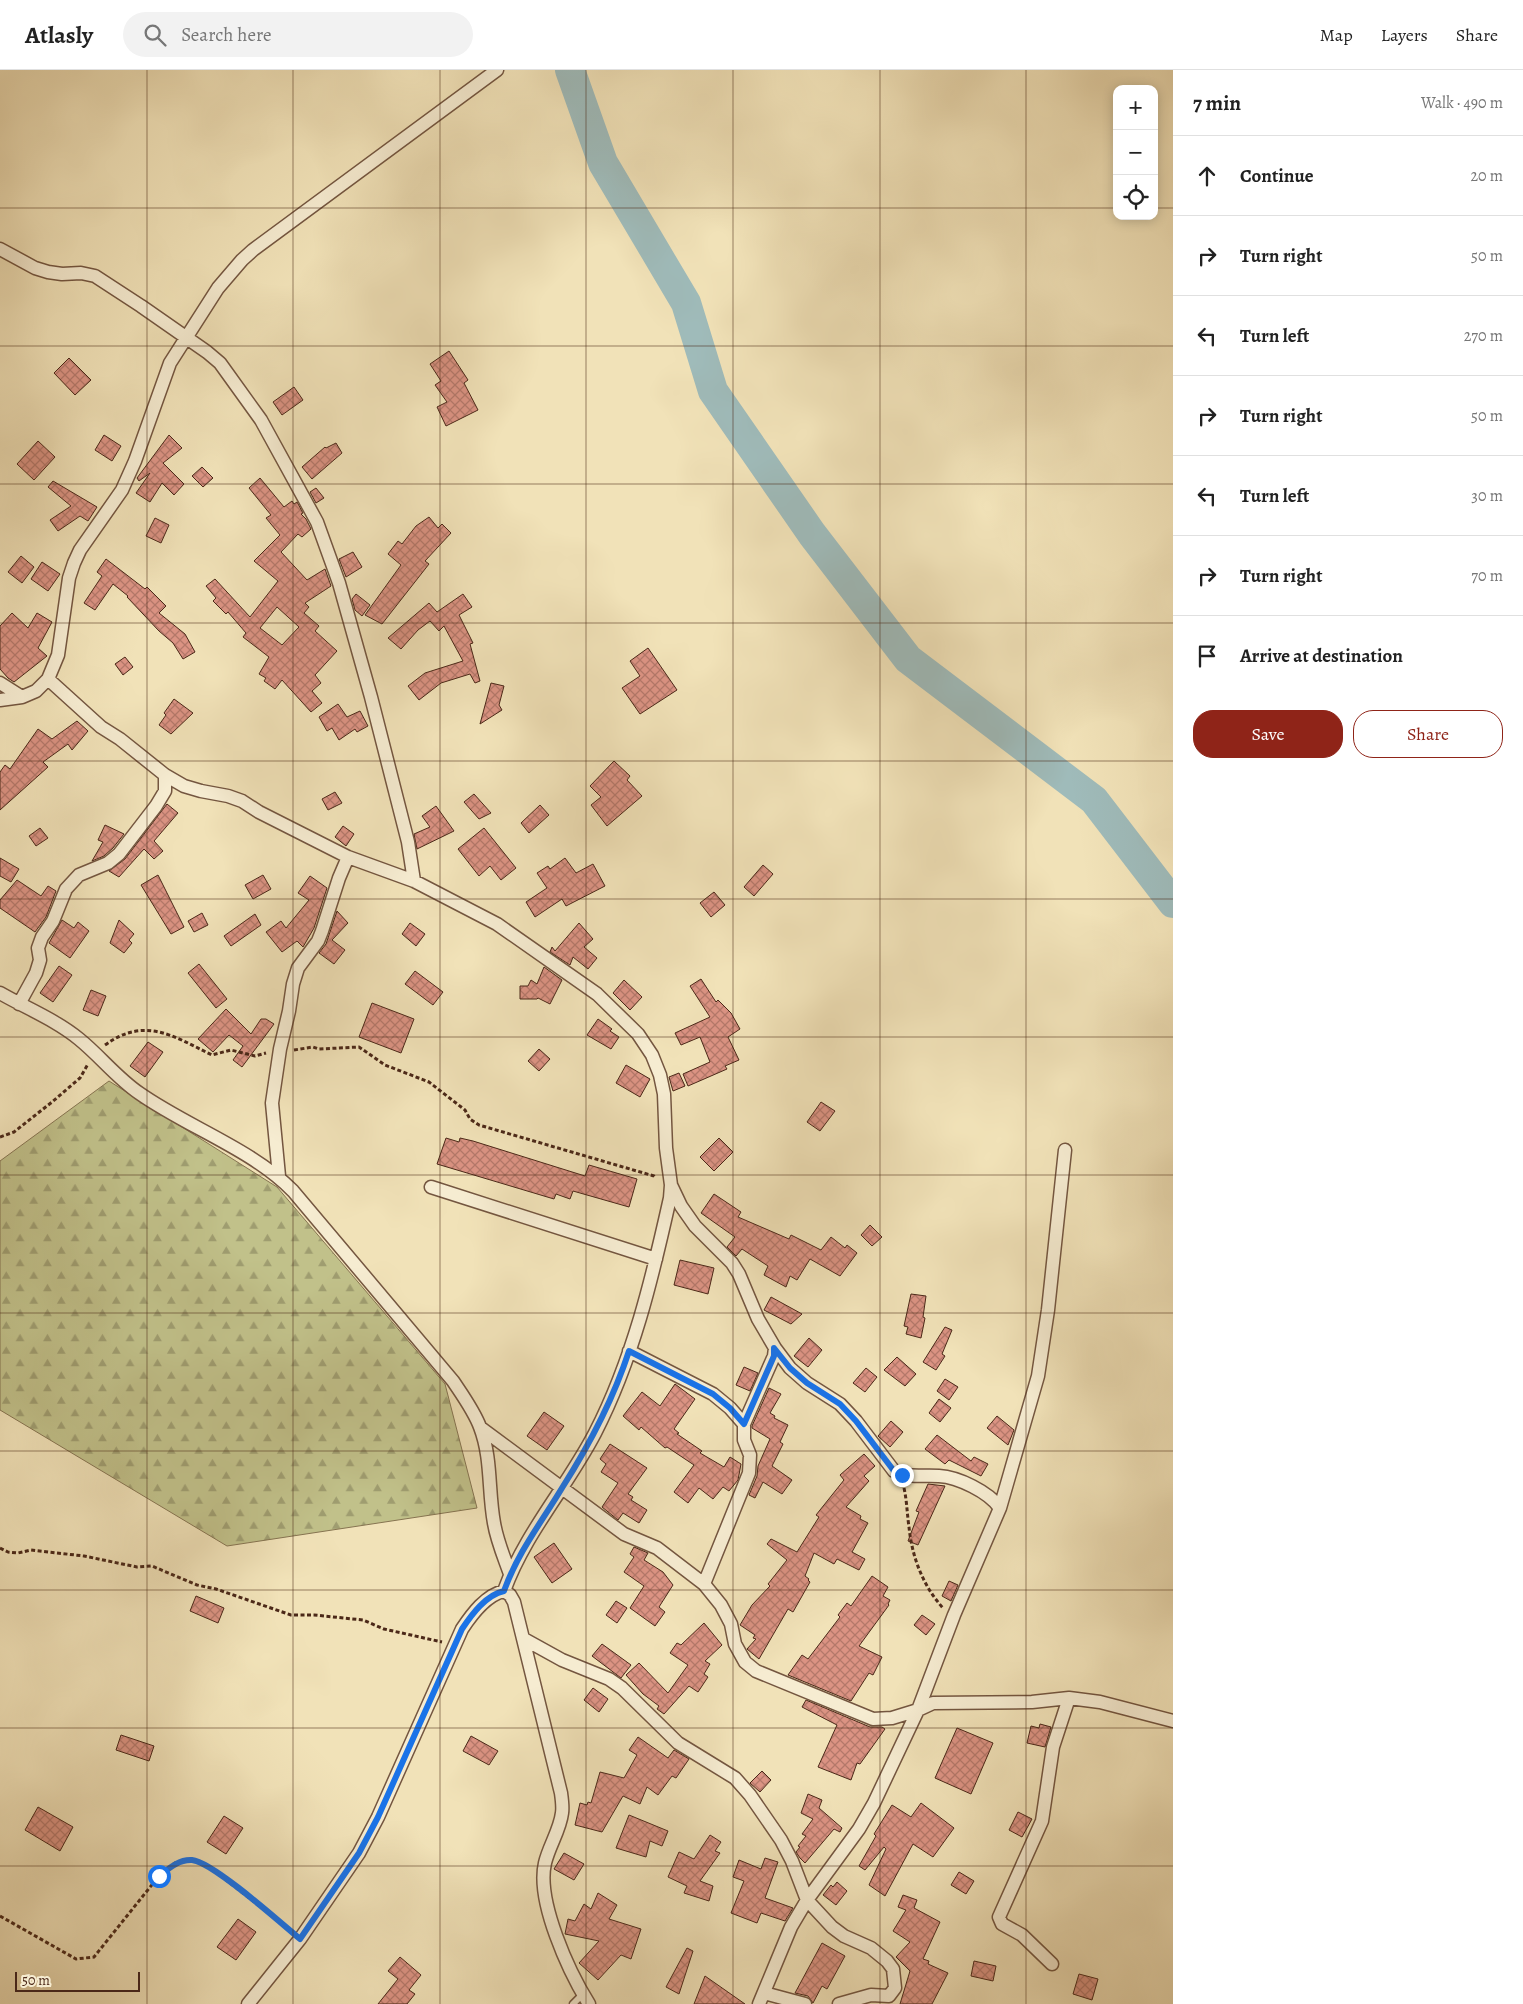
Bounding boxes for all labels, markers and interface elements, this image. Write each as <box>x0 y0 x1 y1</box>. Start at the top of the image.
search box <box>123 12 473 57</box>
text: Atlasly <box>25 19 93 51</box>
icon: search <box>141 21 169 49</box>
text: Search here <box>181 22 272 48</box>
text: Map <box>1320 23 1353 47</box>
text: Layers <box>1381 23 1428 47</box>
text: Share <box>1456 23 1498 47</box>
map controls <box>1113 85 1158 220</box>
button: + <box>1113 85 1158 130</box>
text: 7 min <box>1193 89 1241 117</box>
text: Walk · 490 m <box>1421 92 1503 114</box>
button: − <box>1113 130 1158 175</box>
icon: ahead <box>1193 162 1221 190</box>
text: Continue <box>1240 163 1314 189</box>
text: 20 m <box>1470 165 1503 187</box>
button: locate <box>1113 175 1158 220</box>
icon: right <box>1193 242 1221 270</box>
text: Turn right <box>1240 243 1322 269</box>
text: 50 m <box>1471 245 1503 267</box>
icon: left <box>1193 322 1221 350</box>
text: Turn left <box>1240 323 1309 349</box>
text: 270 m <box>1464 325 1503 347</box>
icon: right <box>1193 402 1221 430</box>
text: Turn right <box>1240 403 1322 429</box>
text: 50 m <box>1471 405 1503 427</box>
icon: left <box>1193 482 1221 510</box>
text: Turn left <box>1240 483 1309 509</box>
text: 30 m <box>1471 485 1503 507</box>
icon: right <box>1193 562 1221 590</box>
text: Turn right <box>1240 563 1322 589</box>
text: 70 m <box>1471 565 1503 587</box>
icon: arrive <box>1193 642 1221 670</box>
text: Arrive at destination <box>1240 643 1403 669</box>
button: Save <box>1193 710 1343 758</box>
button: Share <box>1353 710 1503 758</box>
route end <box>891 1464 914 1487</box>
route start <box>148 1865 171 1888</box>
scale bar <box>15 1969 140 1992</box>
text: 50 m <box>22 1971 50 1990</box>

